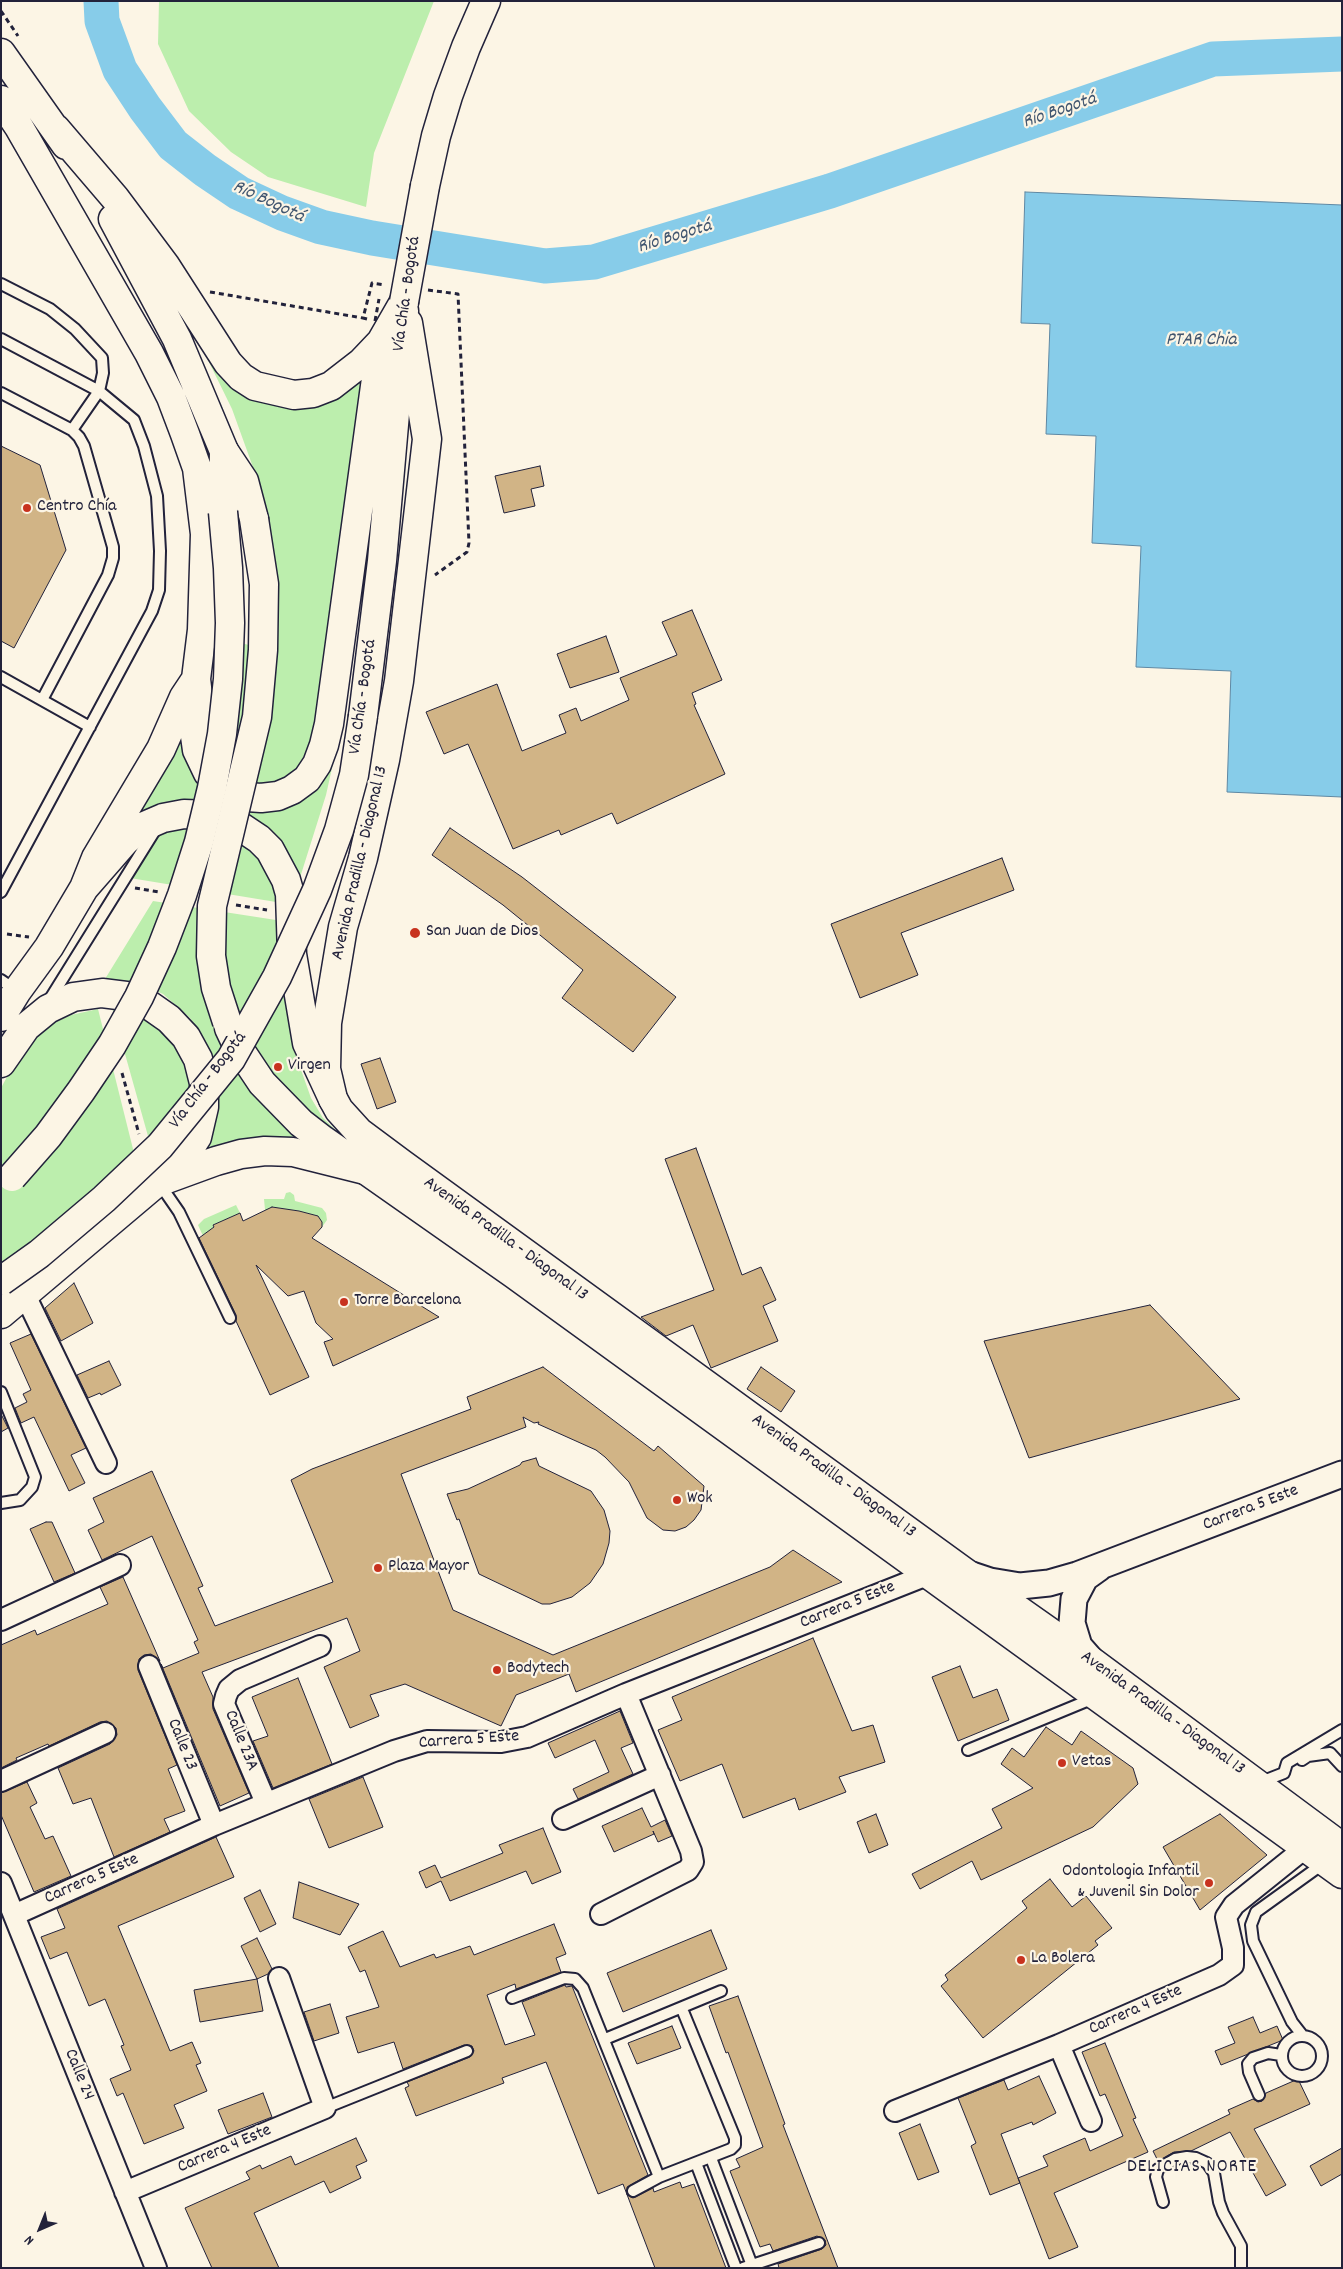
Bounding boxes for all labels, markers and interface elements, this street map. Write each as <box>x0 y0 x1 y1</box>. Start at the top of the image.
water label: Río Bogotá <box>1020 89 1100 135</box>
water label: Río Bogotá <box>229 177 307 229</box>
water label: Río Bogotá <box>635 216 715 260</box>
street label: Vía Chía - Bogotá <box>389 235 427 353</box>
water label: PTAR Chia <box>1166 330 1236 352</box>
place label: Centro Chía <box>37 497 116 519</box>
marker: Centro Chía <box>21 502 33 514</box>
street label: Vía Chía - Bogotá <box>345 638 383 756</box>
street label: Avenida Pradilla - Diagonal 13 <box>328 764 394 962</box>
place label: San Juan de Dios <box>426 922 539 944</box>
marker: San Juan de Dios <box>408 926 422 940</box>
street label: Vía Chía - Bogotá <box>166 1028 252 1134</box>
place label: Virgen <box>288 1056 331 1078</box>
marker: Virgen <box>272 1061 284 1073</box>
street label: Avenida Pradilla - Diagonal 13 <box>418 1173 592 1307</box>
place label: Torre Barcelona <box>354 1291 461 1313</box>
marker: Torre Barcelona <box>338 1296 350 1308</box>
street label: Avenida Pradilla - Diagonal 13 <box>746 1410 920 1544</box>
street label: Carrera 5 Este <box>1200 1481 1302 1537</box>
place label: Wok <box>687 1489 713 1511</box>
marker: Wok <box>671 1494 683 1506</box>
place label: Plaza Mayor <box>388 1557 469 1579</box>
marker: Plaza Mayor <box>372 1562 384 1574</box>
street label: Carrera 5 Este <box>797 1577 899 1635</box>
street label: Avenida Pradilla - Diagonal 13 <box>1075 1647 1249 1781</box>
place label: Bodytech <box>507 1659 569 1681</box>
marker: Bodytech <box>491 1664 503 1676</box>
street label: Calle 23A <box>218 1707 262 1775</box>
street label: Calle 23 <box>161 1716 201 1774</box>
street label: Carrera 5 Este <box>418 1727 520 1755</box>
place label: Vetas <box>1072 1752 1111 1774</box>
marker: Vetas <box>1056 1757 1068 1769</box>
street label: Carrera 5 Este <box>42 1850 142 1910</box>
place label: Odontologia Infantil & Juvenil Sin Dolor <box>1062 1862 1199 1905</box>
marker: Odontologia Infantil & Juvenil Sin Dolor <box>1203 1877 1215 1889</box>
place label: La Bolera <box>1031 1949 1095 1971</box>
marker: La Bolera <box>1015 1954 1027 1966</box>
street label: Carrera 4 Este <box>1086 1981 1186 2041</box>
street label: Calle 24 <box>58 2046 98 2104</box>
street label: Carrera 4 Este <box>175 2121 275 2179</box>
district label: DELICIAS NORTE <box>1125 2157 1259 2179</box>
north arrow <box>15 2204 65 2254</box>
text: N <box>20 2230 39 2249</box>

